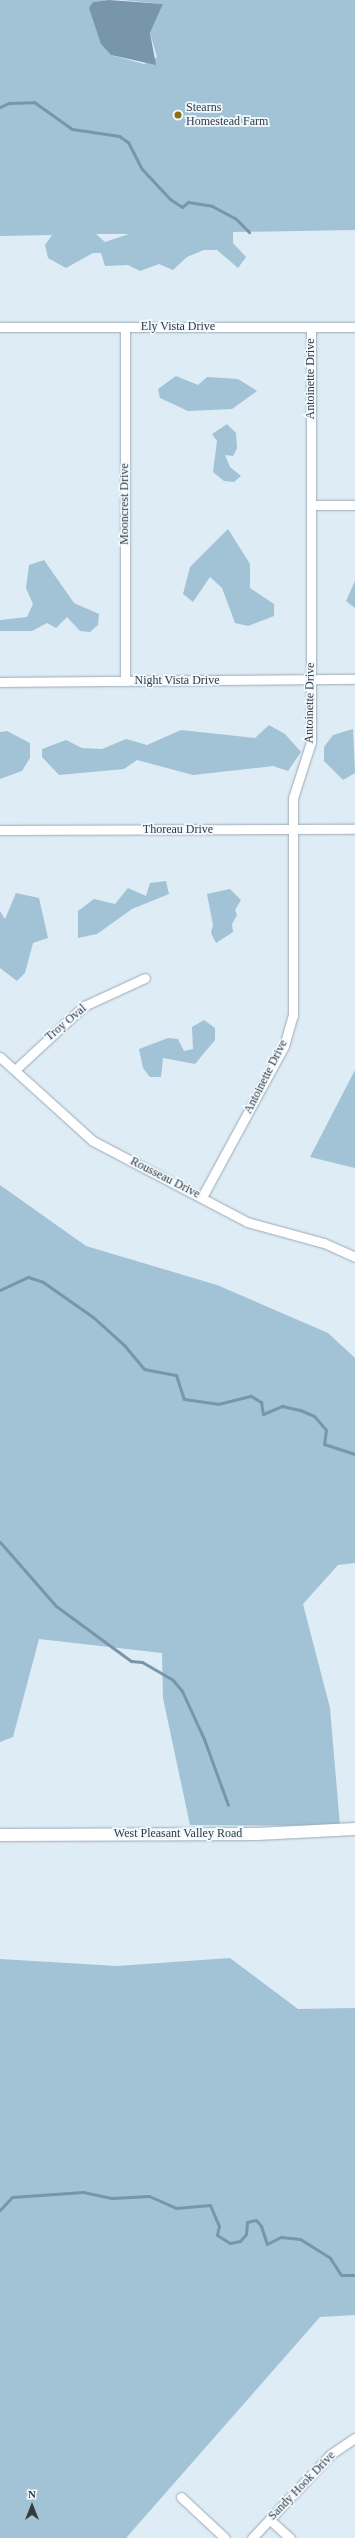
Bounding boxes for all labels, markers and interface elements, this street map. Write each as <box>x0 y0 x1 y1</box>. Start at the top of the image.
place label: Stearns Homestead Farm <box>186 101 268 129</box>
marker: Stearns Homestead Farm <box>173 110 183 120</box>
street label: Ely Vista Drive <box>141 320 215 334</box>
street label: Antoinette Drive <box>304 339 318 419</box>
street label: Mooncrest Drive <box>118 463 132 545</box>
street label: Antoinette Drive <box>302 662 318 744</box>
street label: Night Vista Drive <box>134 674 220 688</box>
street label: Thoreau Drive <box>143 823 213 837</box>
street label: Troy Oval <box>43 1002 89 1044</box>
street label: Antoinette Drive <box>241 1038 291 1116</box>
street label: Rousseau Drive <box>128 1154 202 1202</box>
street label: West Pleasant Valley Road <box>114 1827 242 1841</box>
street label: Sandy Hook Drive <box>266 2449 338 2523</box>
north arrow <box>12 2486 52 2526</box>
text: N <box>28 2488 36 2500</box>

